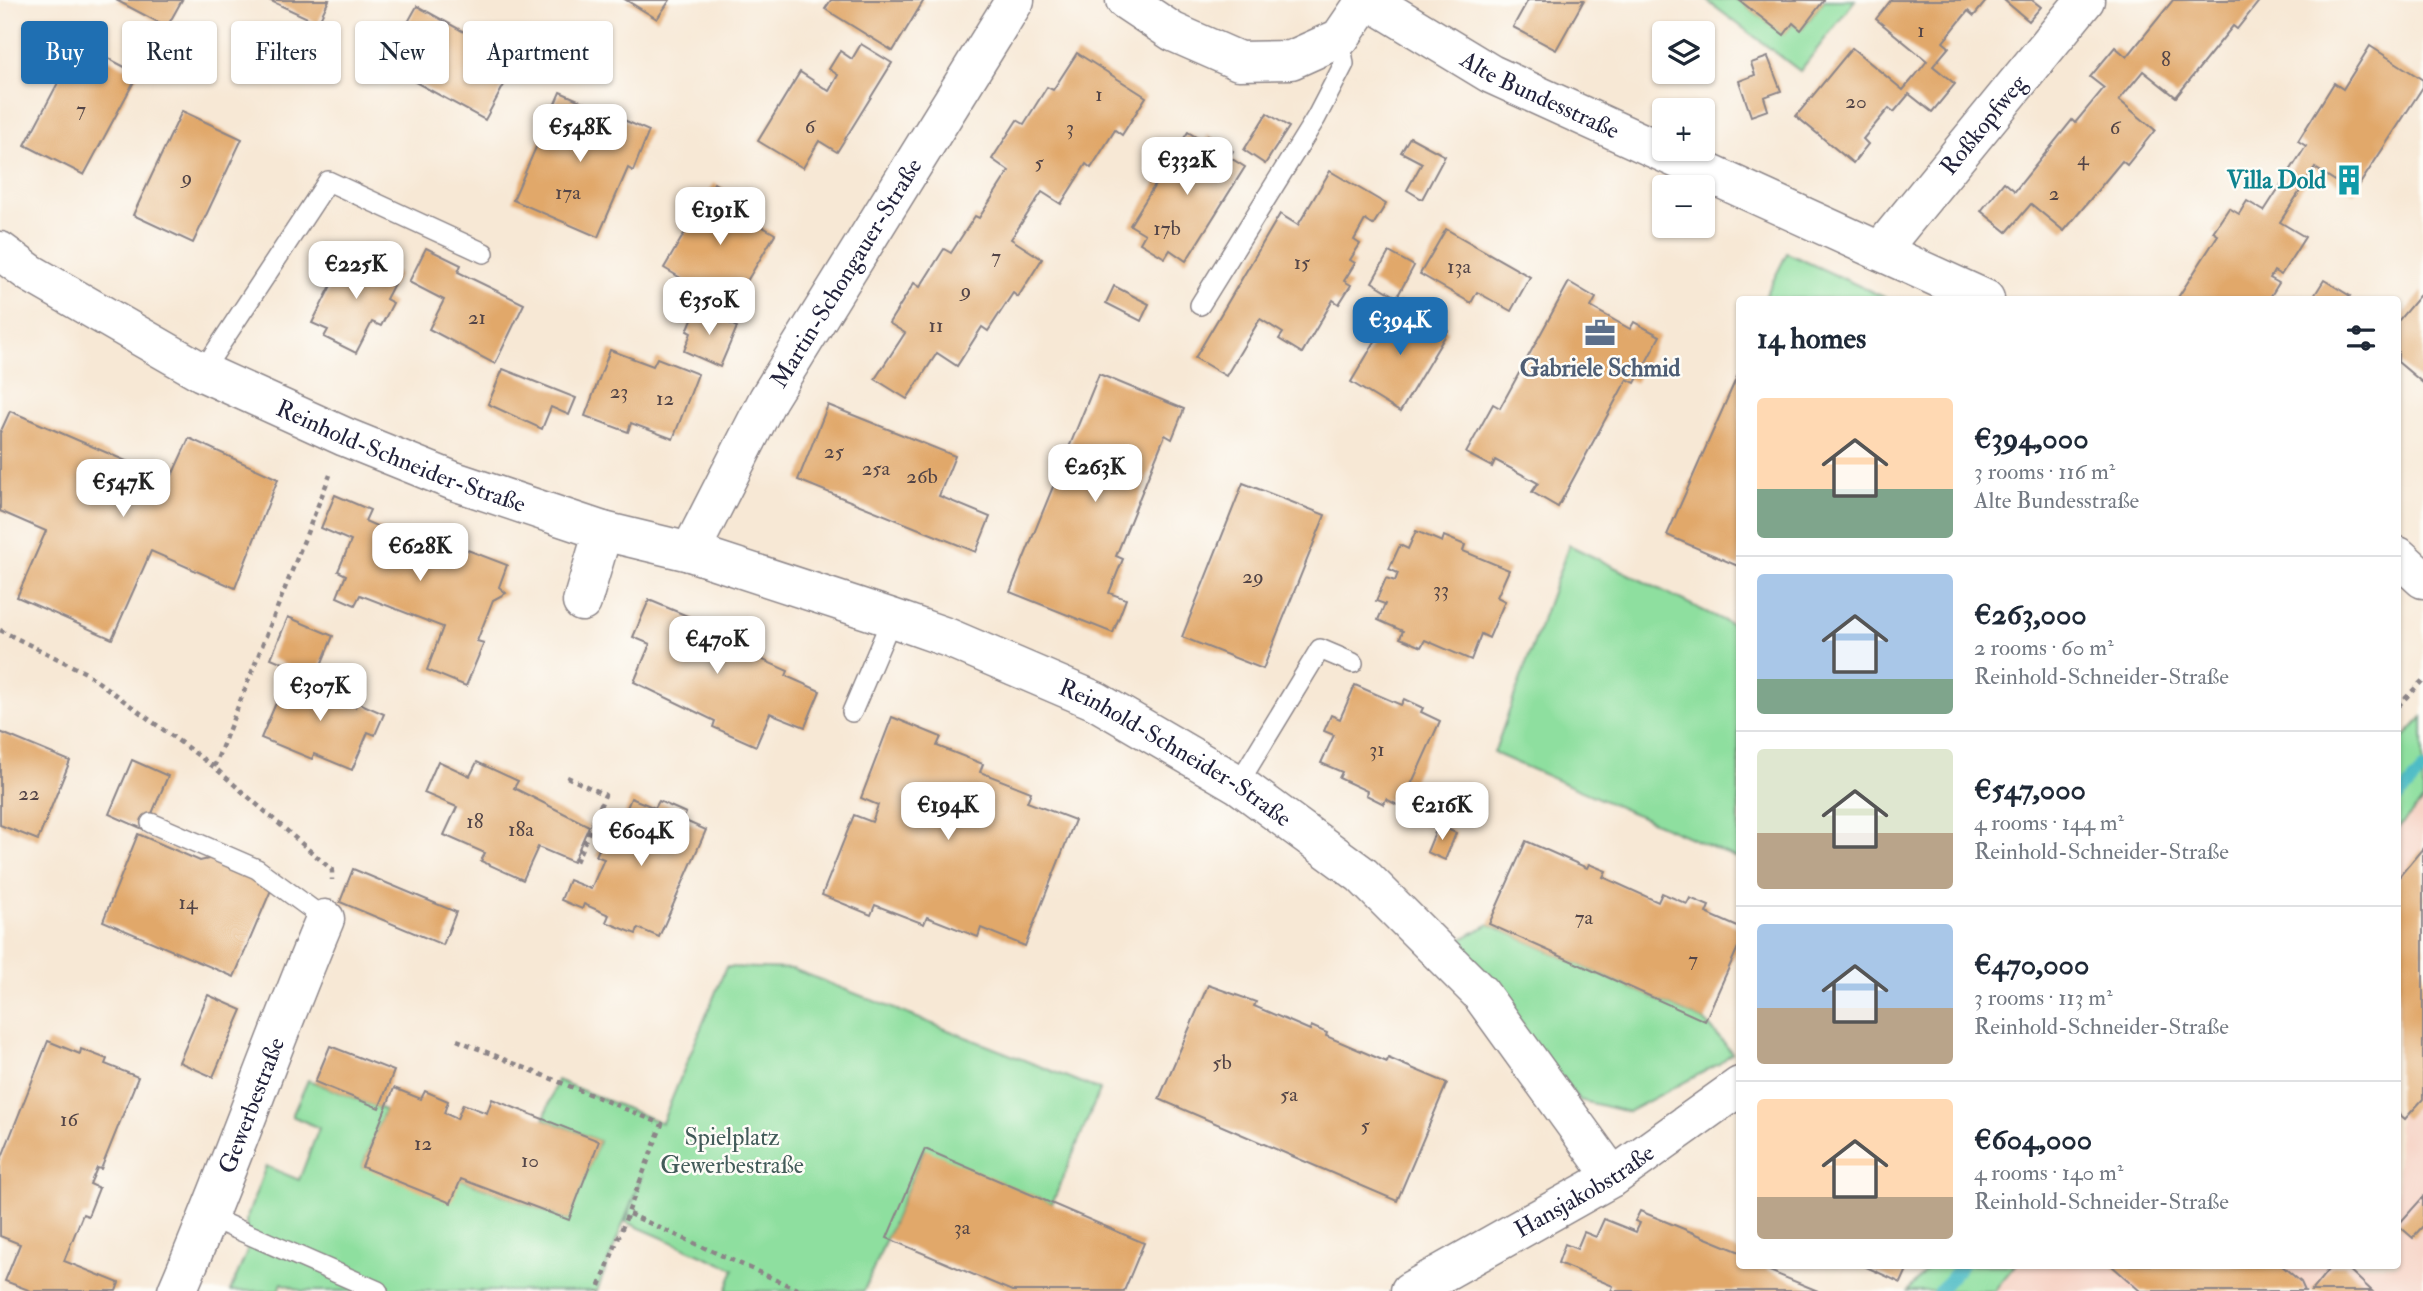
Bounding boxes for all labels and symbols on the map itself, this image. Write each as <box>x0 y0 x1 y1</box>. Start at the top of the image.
house number: 1 <box>1917 17 1925 44</box>
street label: Alte Bundesstraße <box>1454 44 1624 146</box>
house number: 8 <box>2161 46 2171 73</box>
street label: Roßkopfweg <box>1933 68 2034 182</box>
house number: 1 <box>1095 81 1103 108</box>
house number: 20 <box>1845 88 1867 115</box>
house number: 7 <box>76 96 86 123</box>
pin: €548K <box>531 104 629 164</box>
house number: 6 <box>805 113 817 140</box>
house number: 3 <box>1066 114 1074 141</box>
house number: 6 <box>2110 114 2122 141</box>
pin: €332K <box>1138 138 1236 197</box>
house number: 4 <box>2077 145 2090 172</box>
house number: 5 <box>1034 149 1044 176</box>
street label: Martin-Schongauer-Straße <box>764 153 929 394</box>
building icon: Villa Dold <box>2332 163 2366 197</box>
house number: 9 <box>180 164 192 191</box>
place label: Villa Dold <box>2226 165 2326 196</box>
house number: 17a <box>555 179 581 206</box>
house number: 2 <box>2049 180 2059 207</box>
pin: €191K <box>671 188 769 247</box>
house number: 17b <box>1153 215 1181 242</box>
pin: €225K <box>307 242 405 301</box>
house number: 7 <box>991 243 1001 270</box>
house number: 15 <box>1294 249 1311 276</box>
house number: 13a <box>1447 253 1471 280</box>
house number: 9 <box>959 277 971 304</box>
pin: €350K <box>660 278 758 337</box>
pin: €394K <box>1351 298 1449 357</box>
house number: 21 <box>468 304 486 331</box>
house number: 11 <box>929 312 944 339</box>
office icon: Gabriele Schmid <box>1583 316 1617 350</box>
place label: Gabriele Schmid <box>1520 353 1680 384</box>
house number: 23 <box>610 378 628 405</box>
house number: 12 <box>656 385 674 412</box>
street label: Reinhold-Schneider-Straße <box>271 393 530 520</box>
house number: 25 <box>824 438 845 465</box>
pin: €263K <box>1046 444 1144 504</box>
house number: 25a <box>862 455 891 482</box>
pin: €547K <box>74 460 172 519</box>
house number: 26b <box>906 463 938 490</box>
pin: €628K <box>371 524 469 583</box>
house number: 29 <box>1242 563 1264 590</box>
house number: 33 <box>1433 576 1449 603</box>
pin: €470K <box>668 616 766 676</box>
pin: €307K <box>271 664 369 723</box>
street label: Reinhold-Schneider-Straße <box>1054 672 1297 834</box>
house number: 31 <box>1369 736 1385 763</box>
house number: 22 <box>18 780 40 807</box>
pin: €194K <box>899 782 997 842</box>
pin: €216K <box>1393 782 1491 842</box>
house number: 18 <box>466 808 484 835</box>
pin: €604K <box>592 808 690 868</box>
house number: 18a <box>508 816 534 843</box>
house number: 14 <box>179 889 199 916</box>
house number: 7a <box>1575 904 1593 931</box>
house number: 7 <box>1688 946 1698 973</box>
street label: Gewerbestraße <box>212 1033 292 1178</box>
house number: 5b <box>1212 1049 1232 1076</box>
house number: 5a <box>1280 1081 1298 1108</box>
house number: 16 <box>60 1106 79 1133</box>
house number: 5 <box>1360 1112 1370 1139</box>
park label: Spielplatz Gewerbestraße <box>660 1122 804 1181</box>
house number: 12 <box>414 1130 432 1157</box>
street label: Hansjakobstraße <box>1509 1137 1661 1245</box>
house number: 10 <box>521 1147 539 1174</box>
house number: 3a <box>954 1214 971 1241</box>

